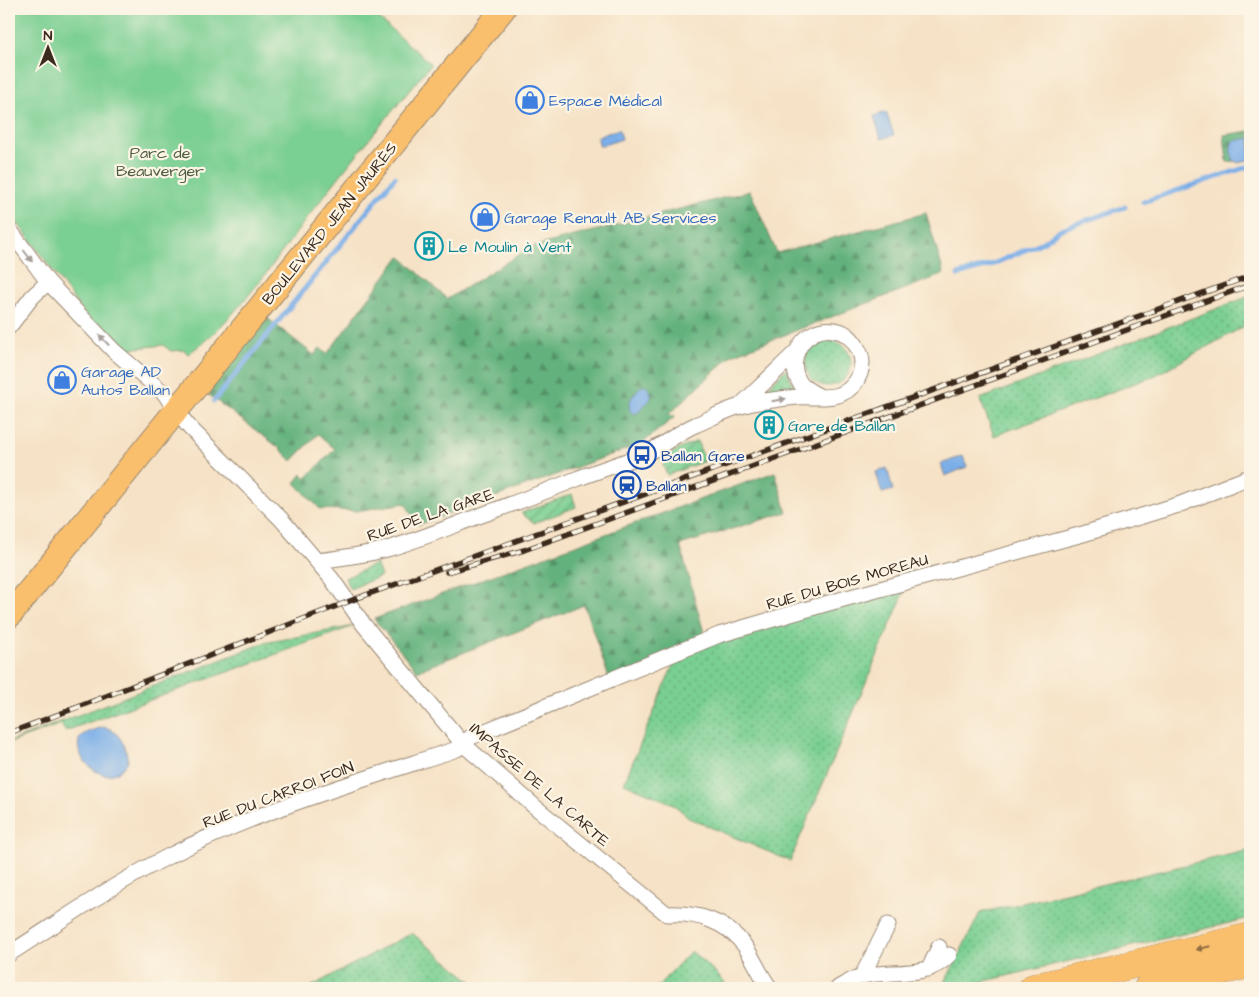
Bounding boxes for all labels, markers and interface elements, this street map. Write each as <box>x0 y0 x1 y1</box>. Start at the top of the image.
north arrow <box>22 22 72 72</box>
text: N <box>44 26 53 46</box>
shop icon: Espace Médical <box>515 85 545 115</box>
place label: Espace Médical <box>549 90 662 112</box>
street label: BOULEVARD JEAN JAURÈS <box>257 138 402 310</box>
park label: Parc de Beauverger <box>116 142 204 183</box>
shop icon: Garage Renault AB Services <box>470 202 500 232</box>
place label: Garage Renault AB Services <box>504 207 717 230</box>
building icon: Le Moulin à Vent <box>414 231 444 261</box>
place label: Le Moulin à Vent <box>448 236 572 258</box>
one-way arrow <box>23 249 34 262</box>
one-way arrow <box>98 335 110 347</box>
place label: Garage AD Autos Ballan <box>81 361 170 401</box>
shop icon: Garage AD Autos Ballan <box>47 365 77 395</box>
one-way arrow <box>772 395 788 403</box>
building icon: Gare de Ballan <box>754 410 784 440</box>
place label: Gare de Ballan <box>788 415 895 437</box>
bus stop icon: Ballan Gare <box>627 440 657 470</box>
place label: Ballan Gare <box>661 445 745 467</box>
station icon: Ballan <box>612 470 642 500</box>
place label: Ballan <box>646 475 687 497</box>
street label: RUE DE LA GARE <box>364 483 497 547</box>
street label: RUE DU BOIS MOREAU <box>764 548 931 616</box>
street label: IMPASSE DE LA CARTE <box>465 718 614 852</box>
street label: RUE DU CARROI FOIN <box>200 756 357 834</box>
one-way arrow <box>1195 944 1210 952</box>

